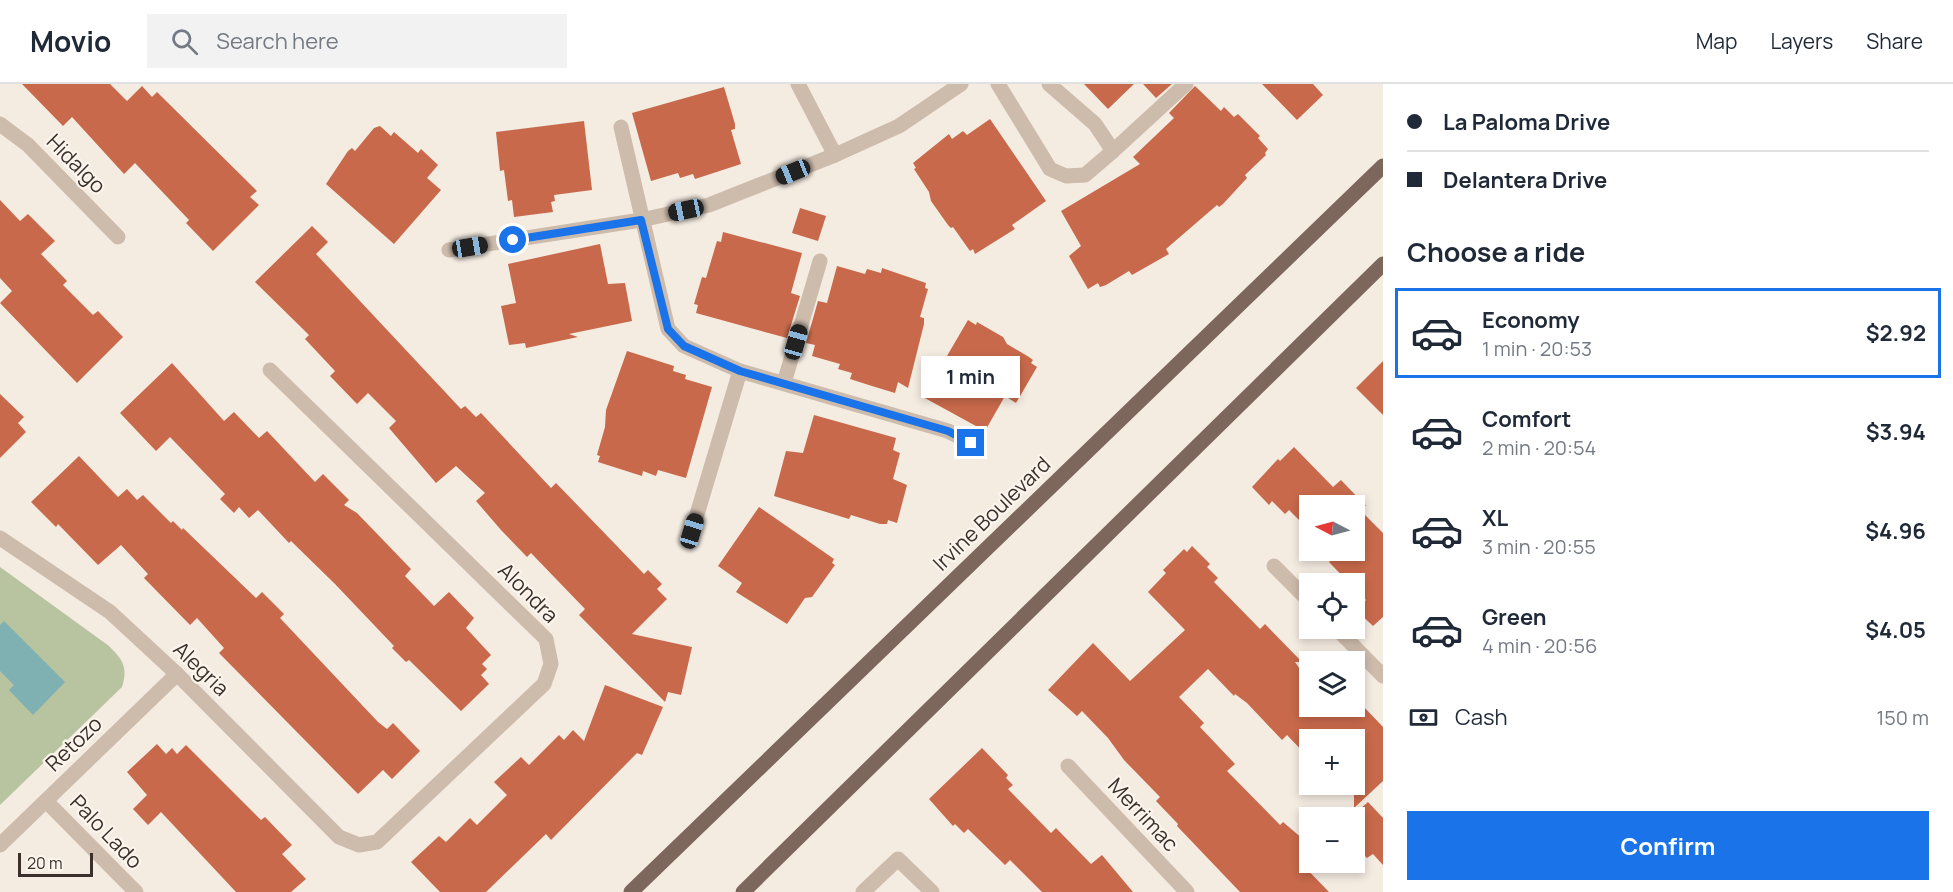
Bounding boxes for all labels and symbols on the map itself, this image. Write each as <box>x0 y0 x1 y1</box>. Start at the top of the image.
street label: Hidalgo <box>41 128 112 199</box>
car <box>773 157 813 187</box>
car <box>667 197 705 223</box>
route start <box>499 226 526 253</box>
car <box>451 235 489 259</box>
car <box>782 322 810 362</box>
callout: 1 min <box>922 356 1020 398</box>
route end <box>957 429 984 456</box>
street label: Irvine Boulevard <box>927 450 1056 576</box>
north arrow <box>1299 495 1365 561</box>
car <box>678 511 706 551</box>
street label: Alondra <box>493 556 565 628</box>
street label: Alegria <box>168 635 236 702</box>
street label: Retozo <box>39 710 108 777</box>
street label: Merrimac <box>1102 771 1185 857</box>
street label: Palo Lado <box>64 788 149 874</box>
scale bar <box>18 850 93 878</box>

